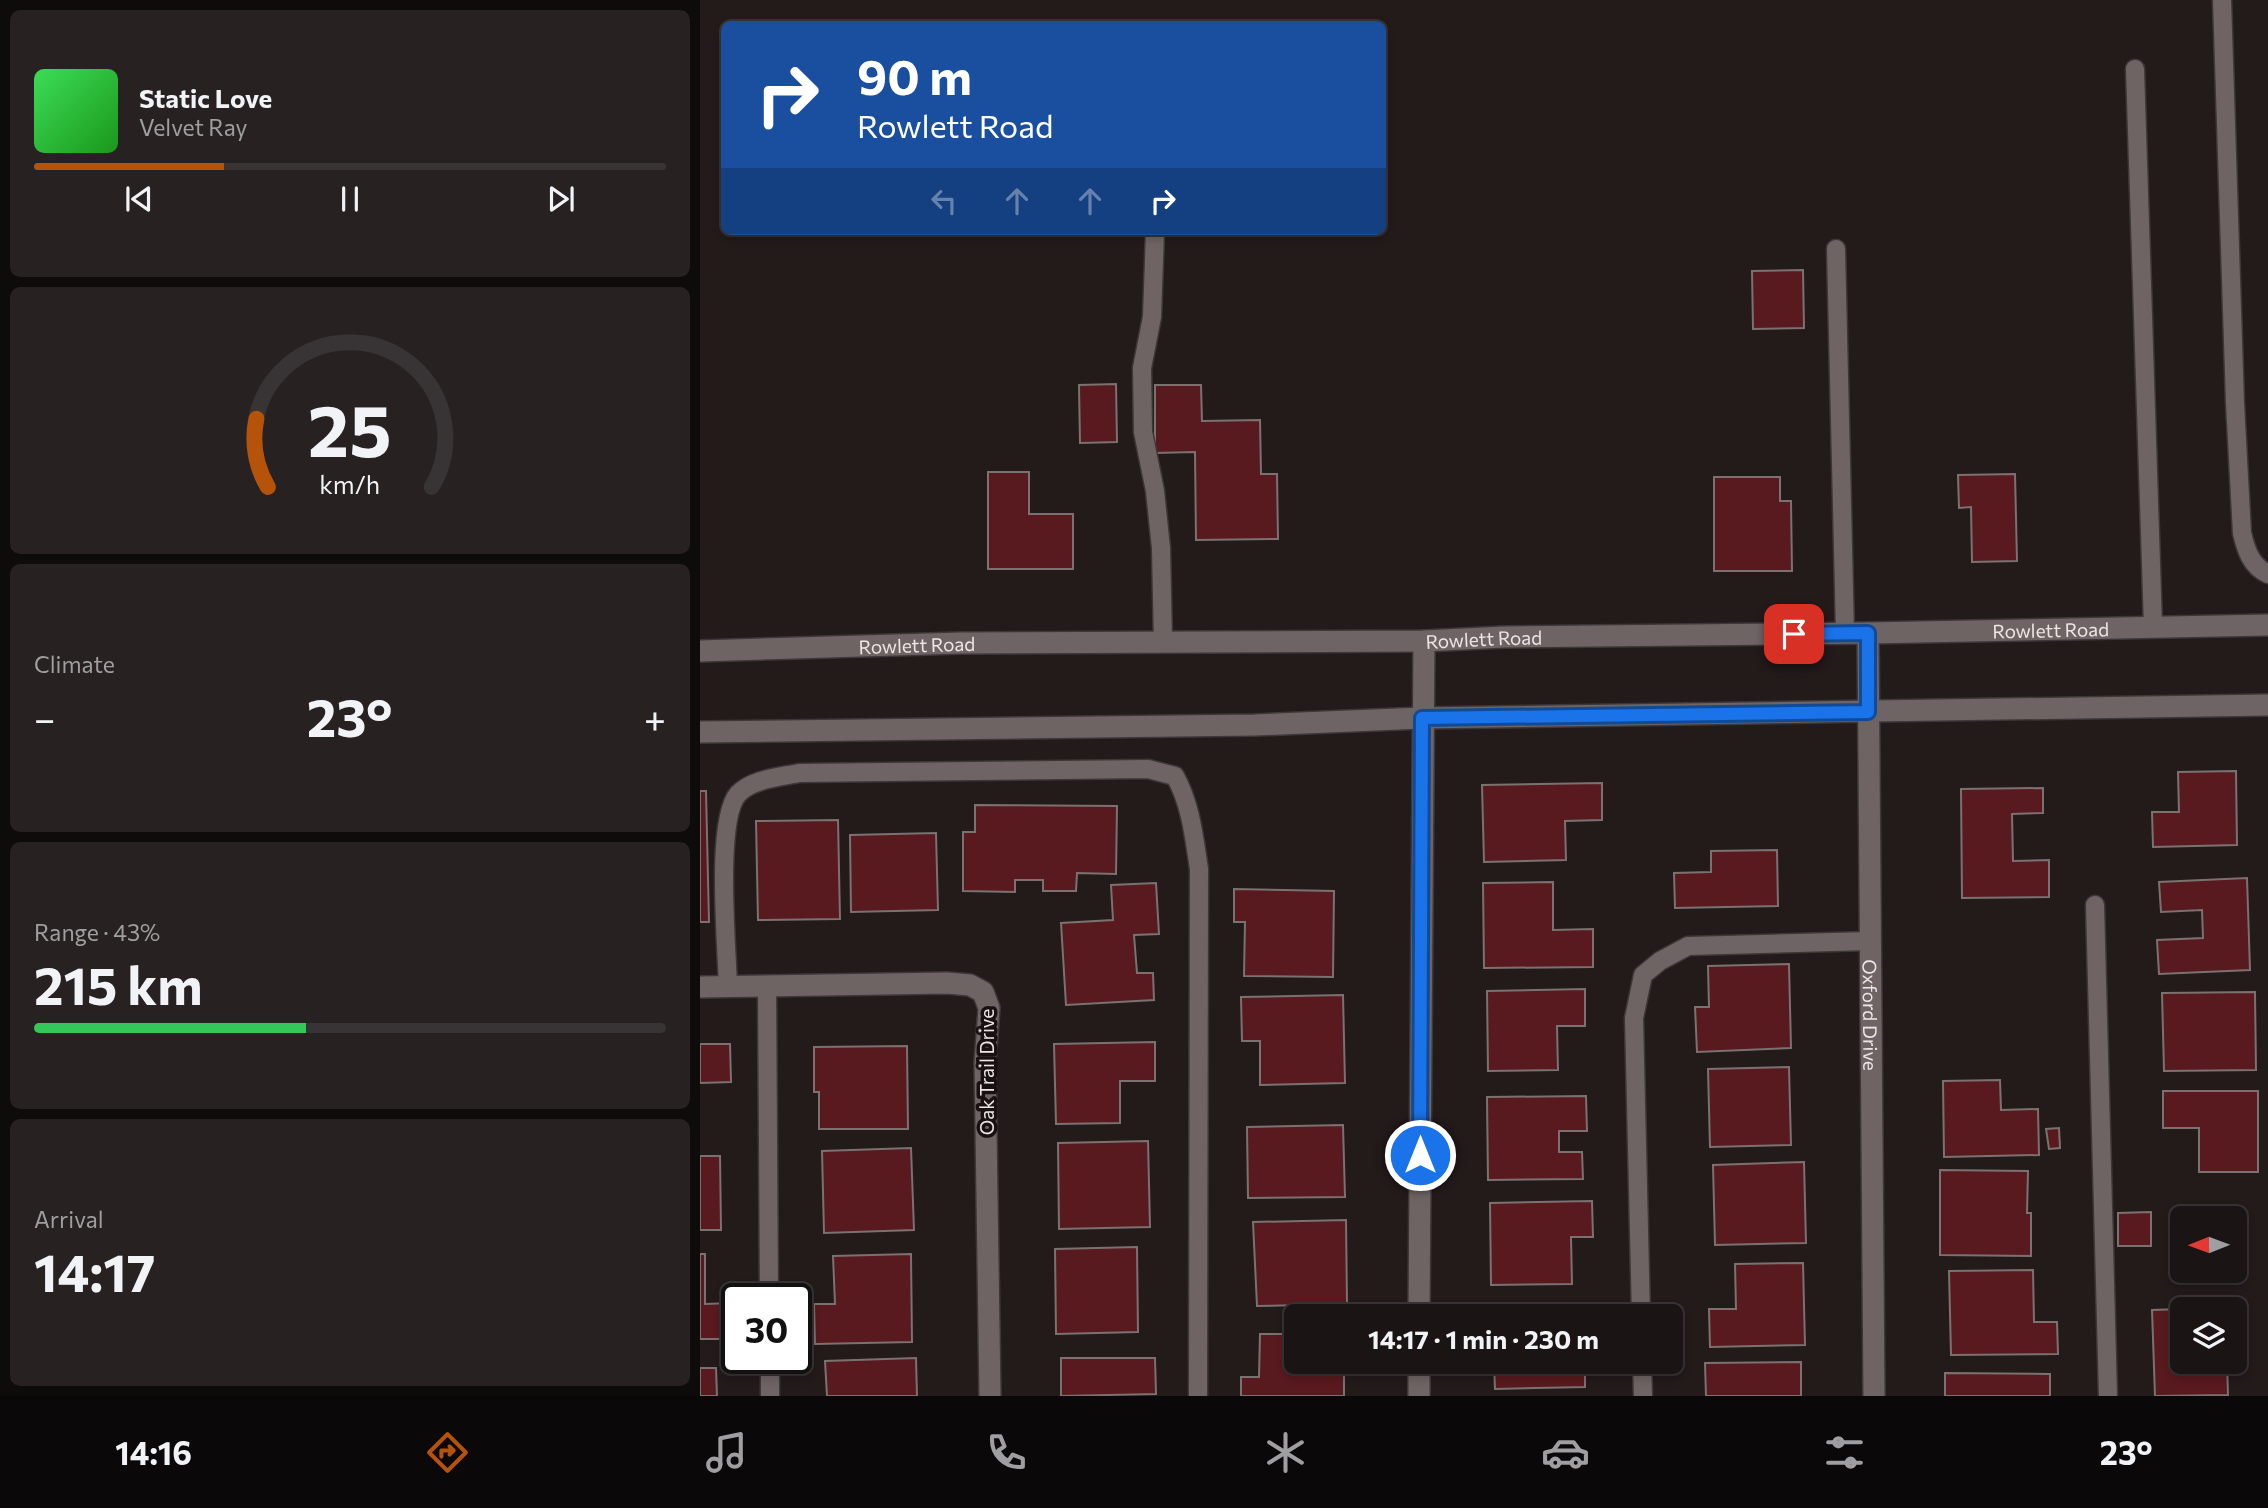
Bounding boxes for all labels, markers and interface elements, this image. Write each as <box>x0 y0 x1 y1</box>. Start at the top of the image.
text: 90 m <box>857 45 972 105</box>
icon: right <box>742 49 833 140</box>
text: Static Love <box>139 82 272 113</box>
text: Rowlett Road <box>857 105 1053 145</box>
text: Velvet Ray <box>139 113 247 141</box>
icon: previous <box>120 180 158 218</box>
icon: pause <box>331 180 369 218</box>
icon: next <box>542 180 580 218</box>
icon: left <box>925 182 963 220</box>
icon: ahead <box>998 182 1036 220</box>
icon: ahead <box>1071 182 1109 220</box>
icon: right <box>1144 182 1182 220</box>
text: 25 <box>308 383 392 472</box>
text: km/h <box>320 469 380 499</box>
pin <box>1764 604 1824 664</box>
icon: arrive <box>1775 615 1813 653</box>
street label: Rowlett Road <box>1992 617 2109 642</box>
street label: Rowlett Road <box>1425 625 1542 652</box>
street label: Rowlett Road <box>858 631 975 658</box>
text: Climate <box>34 650 115 678</box>
text: 23° <box>307 684 393 748</box>
text: − <box>34 694 56 741</box>
text: + <box>644 694 666 741</box>
text: Range · 43% <box>34 918 160 946</box>
text: 215 km <box>34 952 203 1016</box>
street label: Oxford Drive <box>1859 959 1883 1071</box>
street label: Oak Trail Drive <box>975 1009 998 1135</box>
position arrow <box>1383 1118 1457 1192</box>
text: Arrival <box>34 1205 104 1233</box>
north arrow <box>2170 1206 2247 1283</box>
map controls <box>2170 1206 2247 1374</box>
text: 14:17 <box>34 1239 155 1303</box>
speed limit sign: 30 <box>721 1283 812 1374</box>
button: layers <box>2170 1297 2247 1374</box>
text: 14:17 · 1 min · 230 m <box>1368 1323 1599 1354</box>
icon: directions <box>423 1428 472 1477</box>
icon: music <box>702 1428 751 1477</box>
icon: phone <box>982 1428 1031 1477</box>
icon: climate <box>1261 1428 1310 1477</box>
icon: car <box>1541 1428 1590 1477</box>
icon: filters <box>1820 1428 1869 1477</box>
text: 14:16 <box>115 1432 192 1472</box>
text: 23° <box>2100 1432 2153 1472</box>

